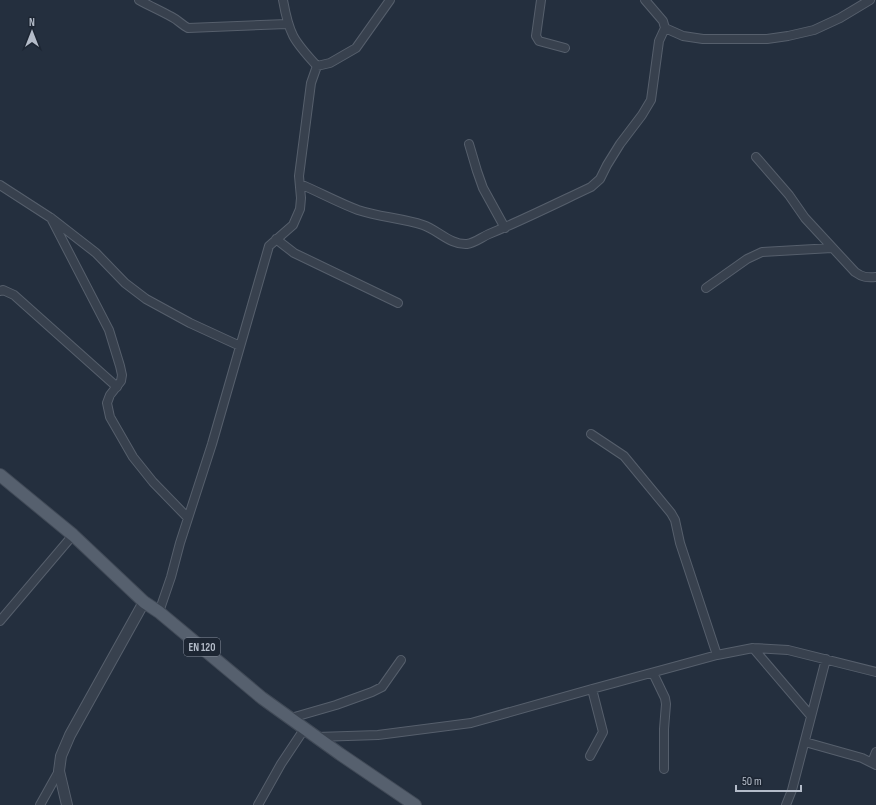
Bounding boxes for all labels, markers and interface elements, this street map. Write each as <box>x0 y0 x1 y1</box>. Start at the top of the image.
north arrow <box>12 12 52 52</box>
text: N <box>29 16 35 29</box>
road number: EN 120 <box>184 638 220 656</box>
scale bar <box>736 767 801 793</box>
text: 50 m <box>742 774 762 789</box>

